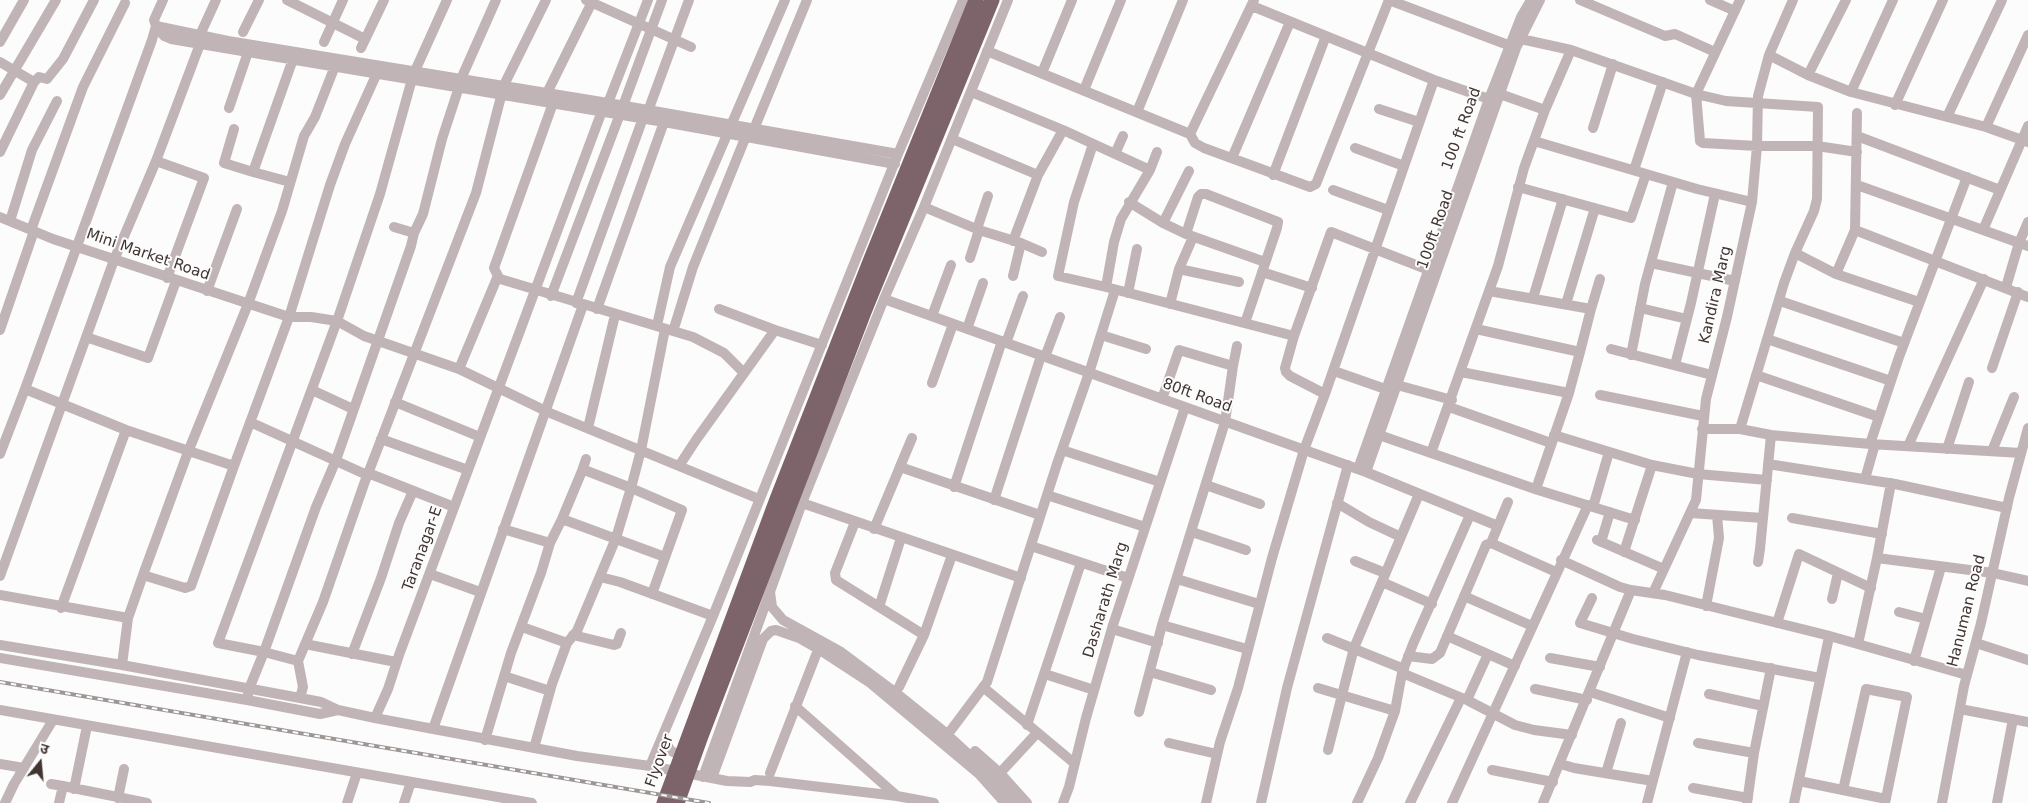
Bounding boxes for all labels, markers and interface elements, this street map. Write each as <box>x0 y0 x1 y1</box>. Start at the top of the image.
street label: 100 ft Road <box>1439 85 1485 173</box>
street label: 100ft Road <box>1414 188 1458 272</box>
street label: Mini Market Road <box>84 225 212 285</box>
street label: Kandira Marg <box>1696 244 1736 346</box>
street label: 80ft Road <box>1160 375 1234 417</box>
street label: Taranagar-E <box>399 504 447 594</box>
street label: Dasharath Marg <box>1080 540 1132 660</box>
street label: Hanuman Road <box>1944 553 1990 669</box>
street label: Flyover <box>642 732 678 790</box>
north arrow <box>15 738 65 788</box>
text: उ <box>38 740 51 758</box>

